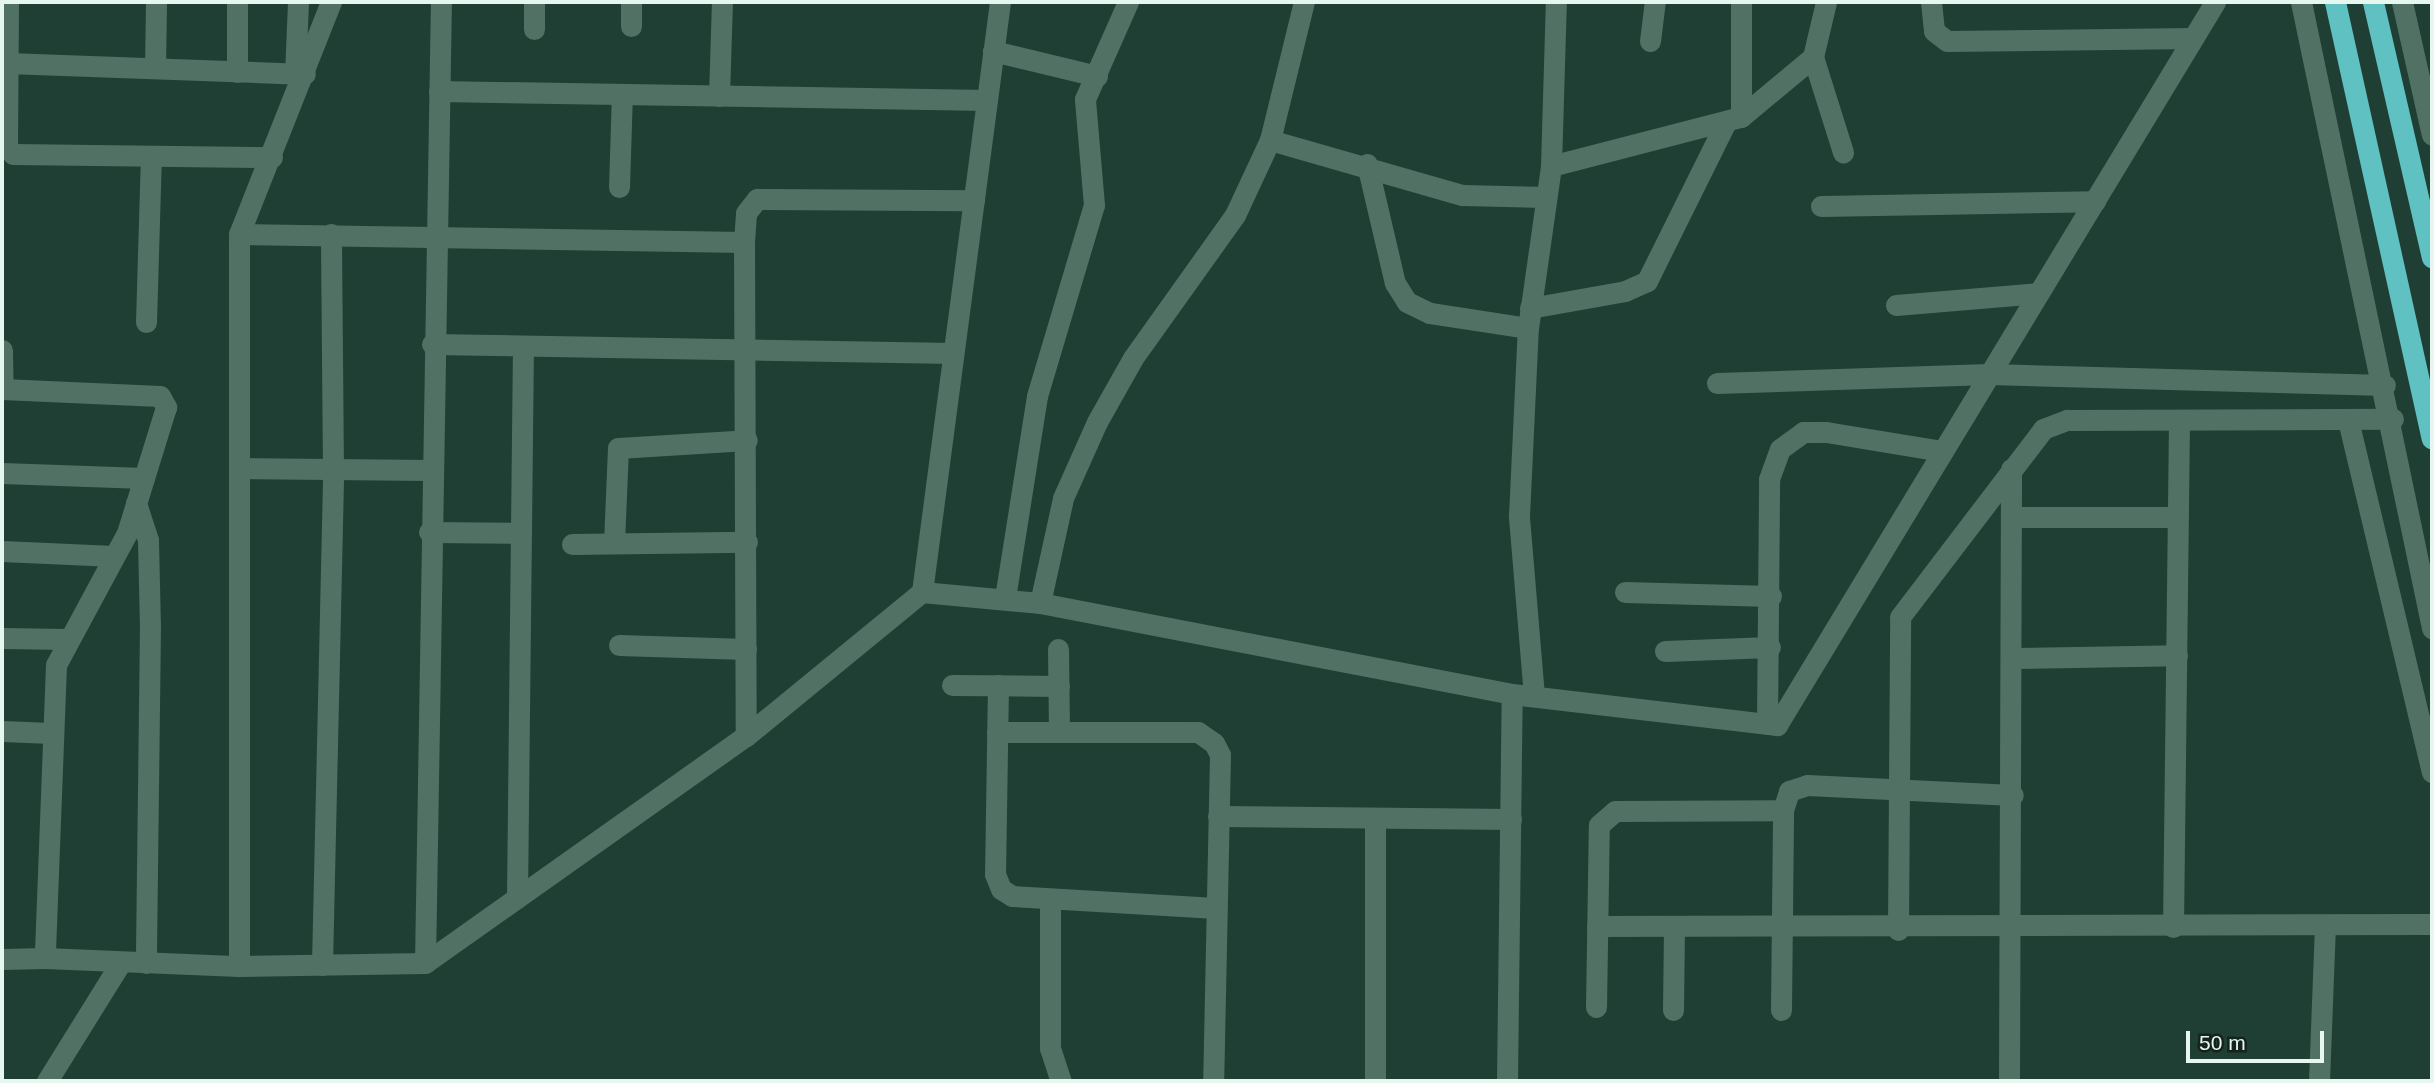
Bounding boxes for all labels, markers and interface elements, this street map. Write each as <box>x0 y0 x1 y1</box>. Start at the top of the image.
scale bar <box>2189 1016 2327 1060</box>
text: 50 m <box>2199 1031 2246 1054</box>

